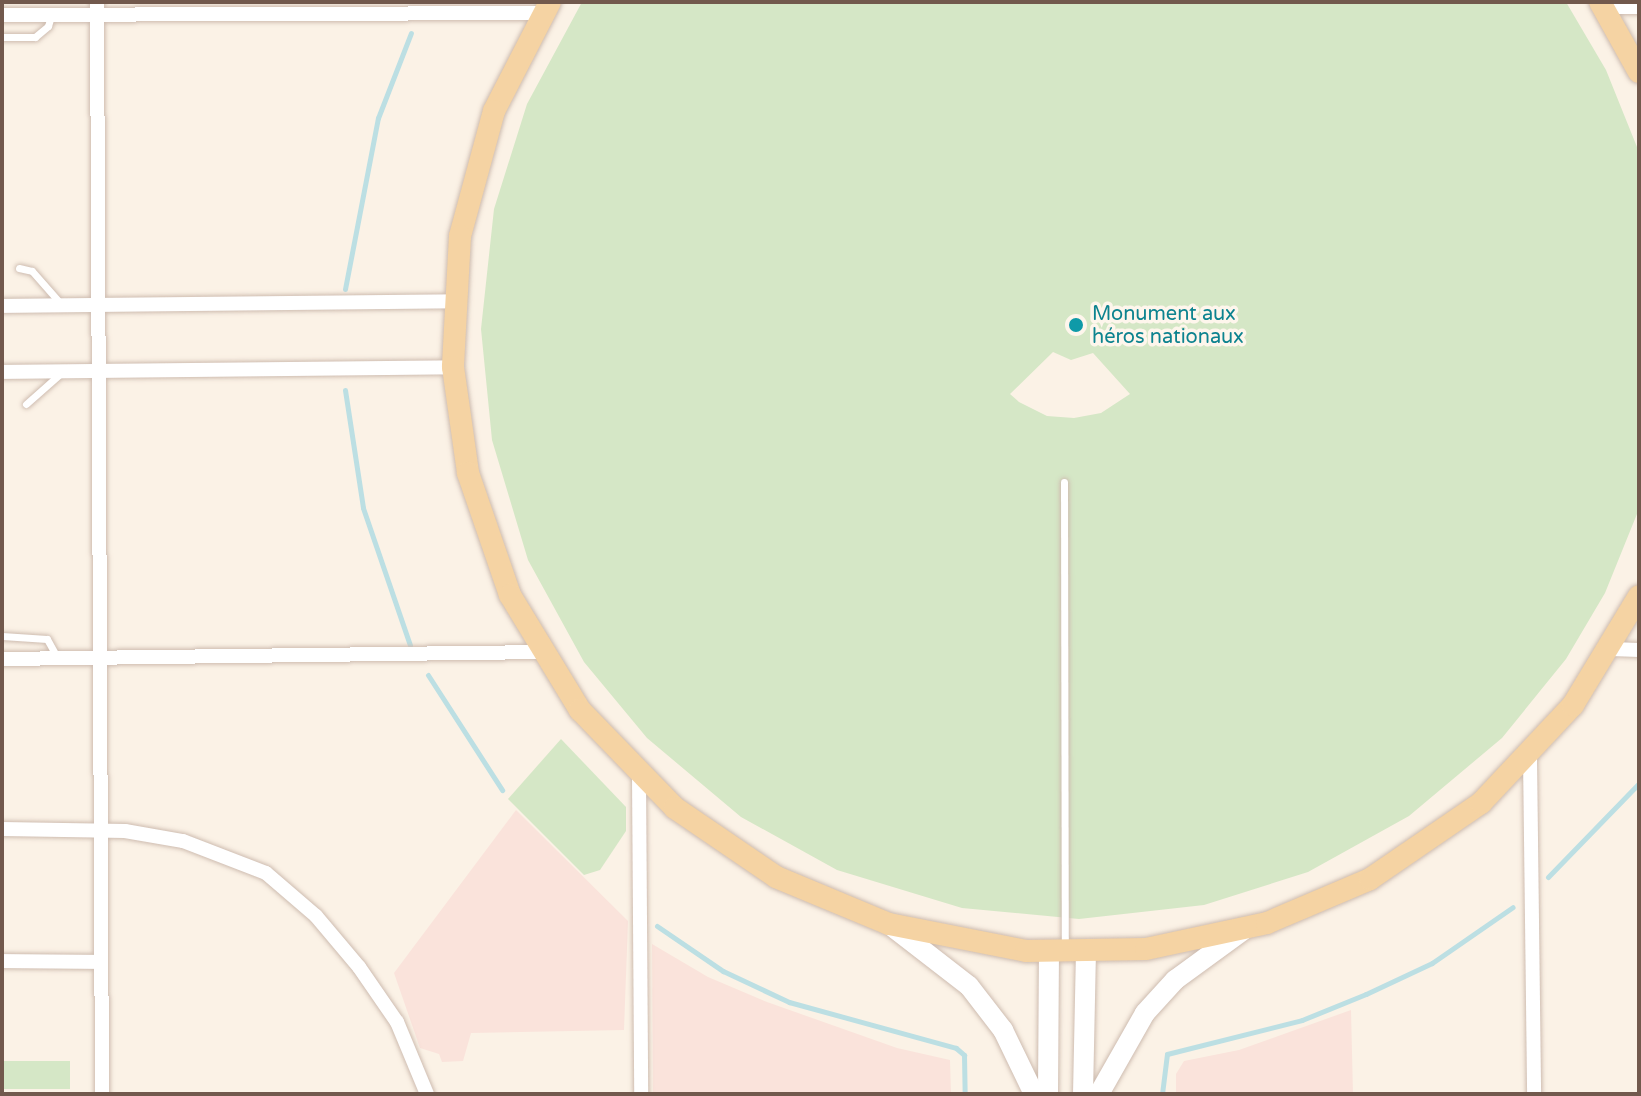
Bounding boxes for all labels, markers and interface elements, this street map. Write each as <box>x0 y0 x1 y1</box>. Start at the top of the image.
place label: Monument aux héros nationaux <box>1092 302 1244 349</box>
marker: Monument aux héros nationaux <box>1067 316 1085 334</box>

